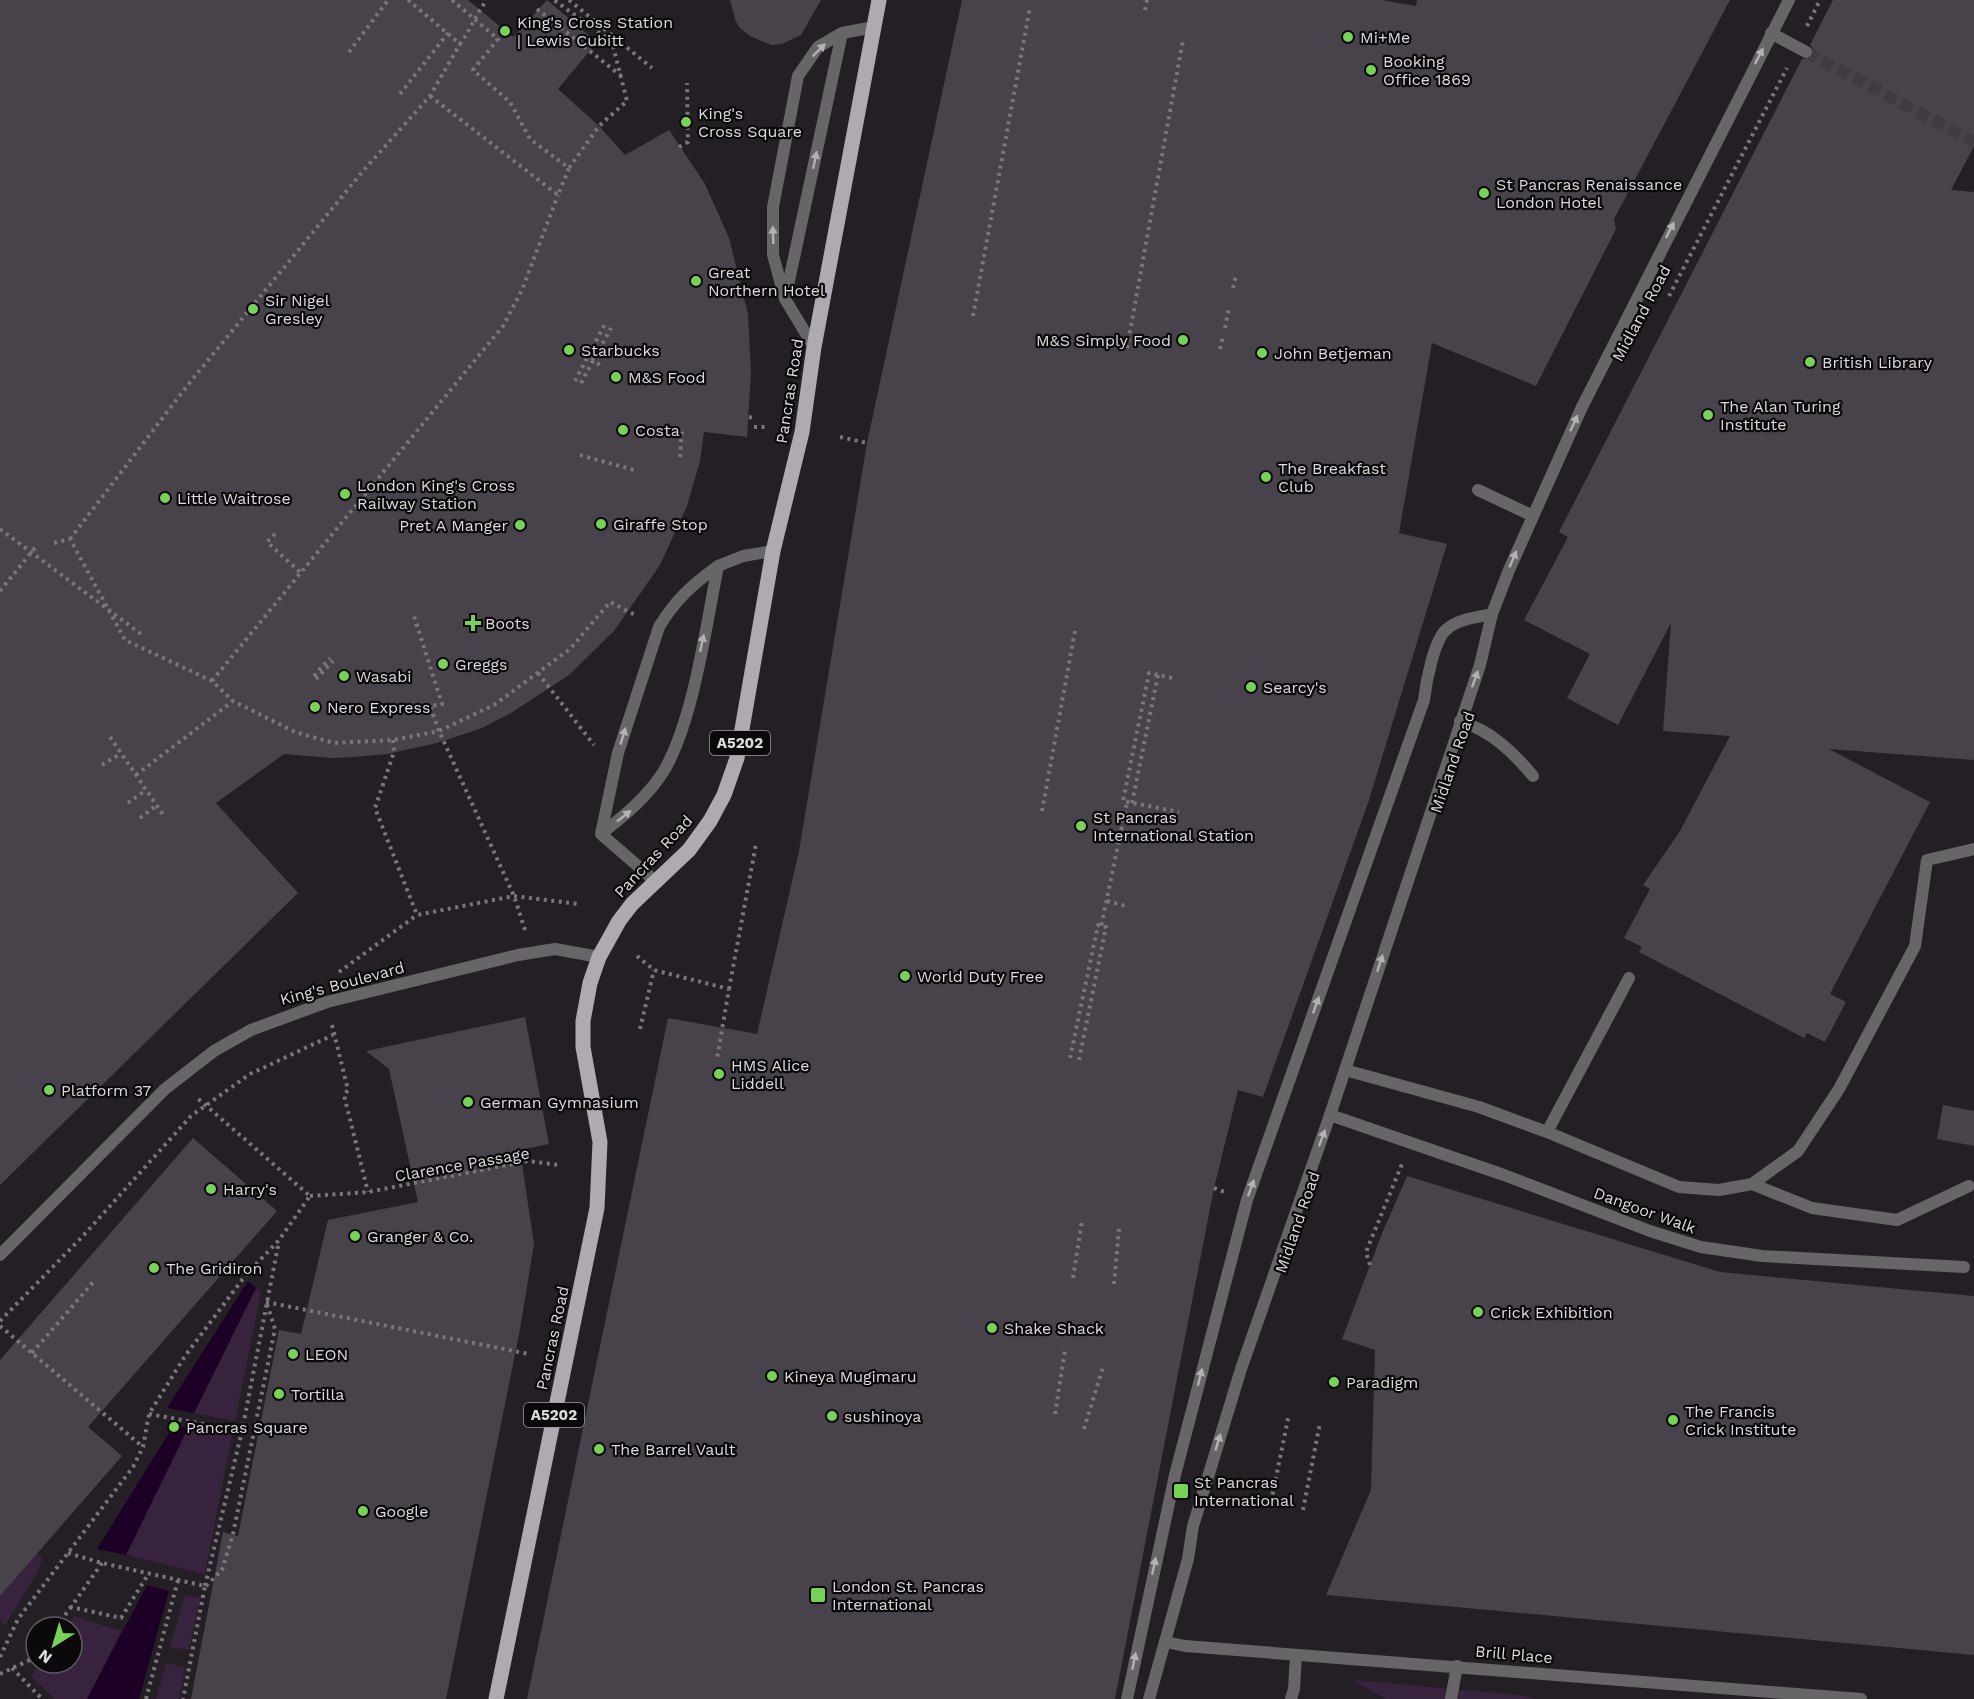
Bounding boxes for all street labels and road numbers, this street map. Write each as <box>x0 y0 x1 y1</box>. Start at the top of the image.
street label: Midland Road <box>1608 262 1675 365</box>
street label: Pancras Road <box>772 337 807 445</box>
street label: Midland Road <box>1426 709 1479 816</box>
road number: A5202 <box>710 731 770 755</box>
street label: Pancras Road <box>610 811 696 902</box>
street label: King's Boulevard <box>278 958 406 1009</box>
street label: Clarence Passage <box>393 1143 531 1186</box>
street label: Midland Road <box>1271 1169 1324 1276</box>
street label: Dangoor Walk <box>1591 1183 1698 1238</box>
street label: Pancras Road <box>532 1284 573 1392</box>
road number: A5202 <box>524 1403 584 1427</box>
street label: Brill Place <box>1474 1642 1554 1667</box>

